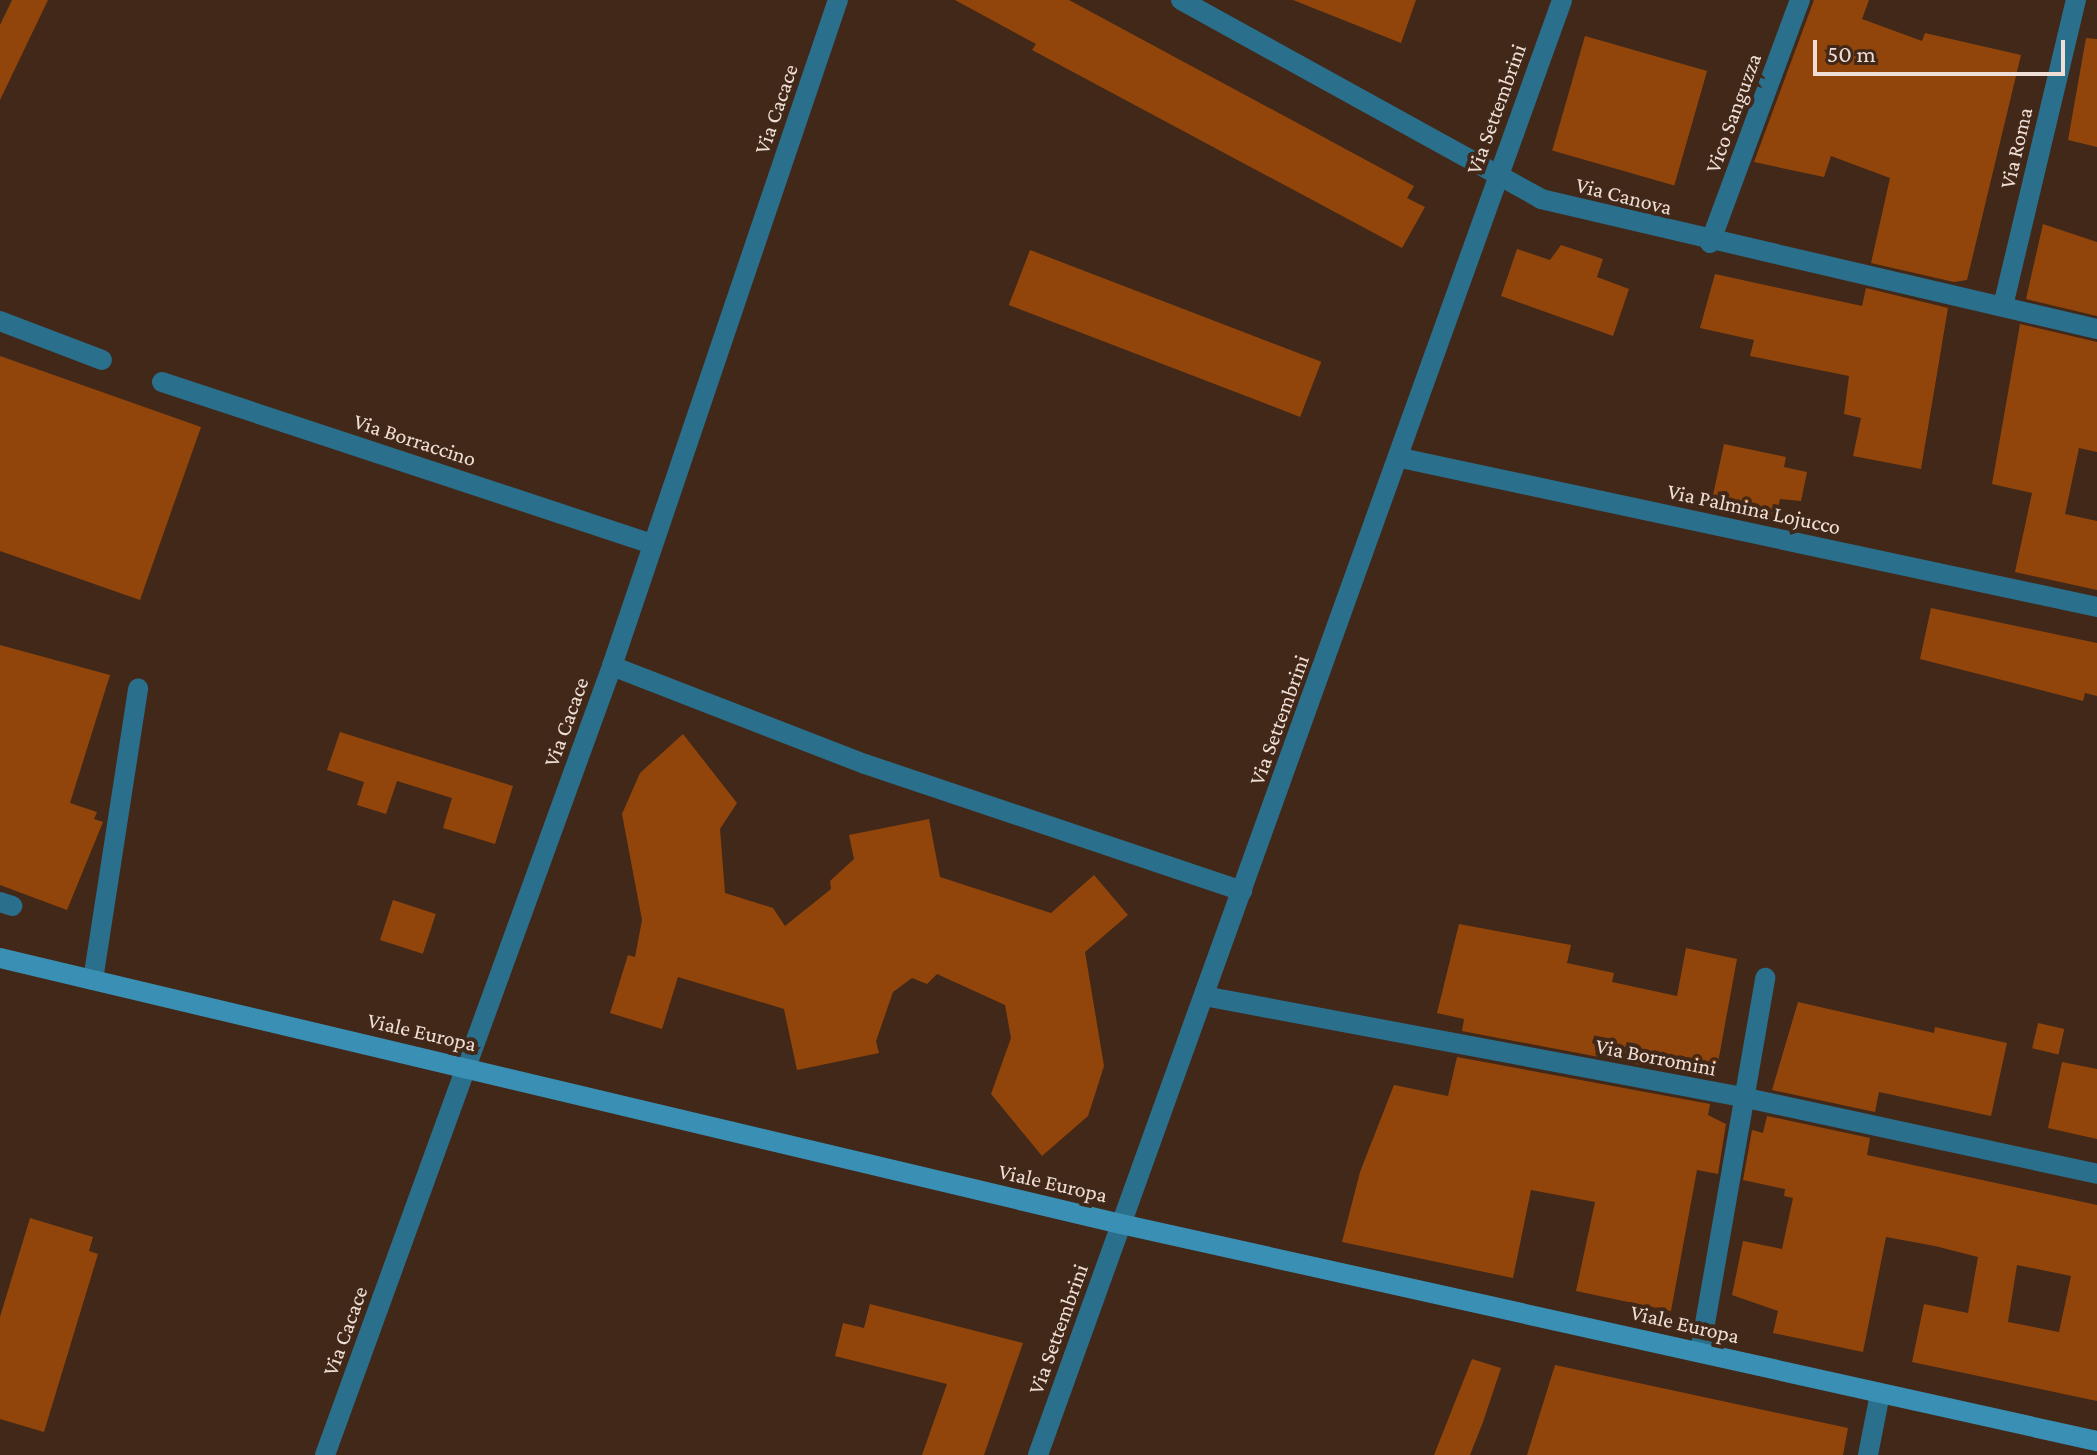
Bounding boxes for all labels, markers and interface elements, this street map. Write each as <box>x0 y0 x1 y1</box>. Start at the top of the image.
scale bar <box>1817 24 2069 74</box>
street label: Via Settembrini <box>1460 40 1532 178</box>
text: 50 m <box>1827 40 1876 67</box>
street label: Vico Sanguzza <box>1699 50 1767 176</box>
street label: Via Cacace <box>748 61 804 157</box>
street label: Via Roma <box>1994 105 2038 191</box>
street label: Via Canova <box>1573 171 1675 221</box>
street label: Via Borraccino <box>350 408 480 472</box>
street label: Via Palmina Lojucco <box>1665 478 1843 540</box>
street label: Via Settembrini <box>1243 651 1315 789</box>
street label: Via Cacace <box>538 674 594 770</box>
street label: Viale Europa <box>365 1007 479 1057</box>
street label: Via Borromini <box>1593 1032 1719 1082</box>
street label: Viale Europa <box>996 1158 1110 1208</box>
street label: Via Settembrini <box>1022 1260 1094 1398</box>
street label: Via Cacace <box>317 1283 373 1379</box>
street label: Viale Europa <box>1628 1299 1742 1349</box>

